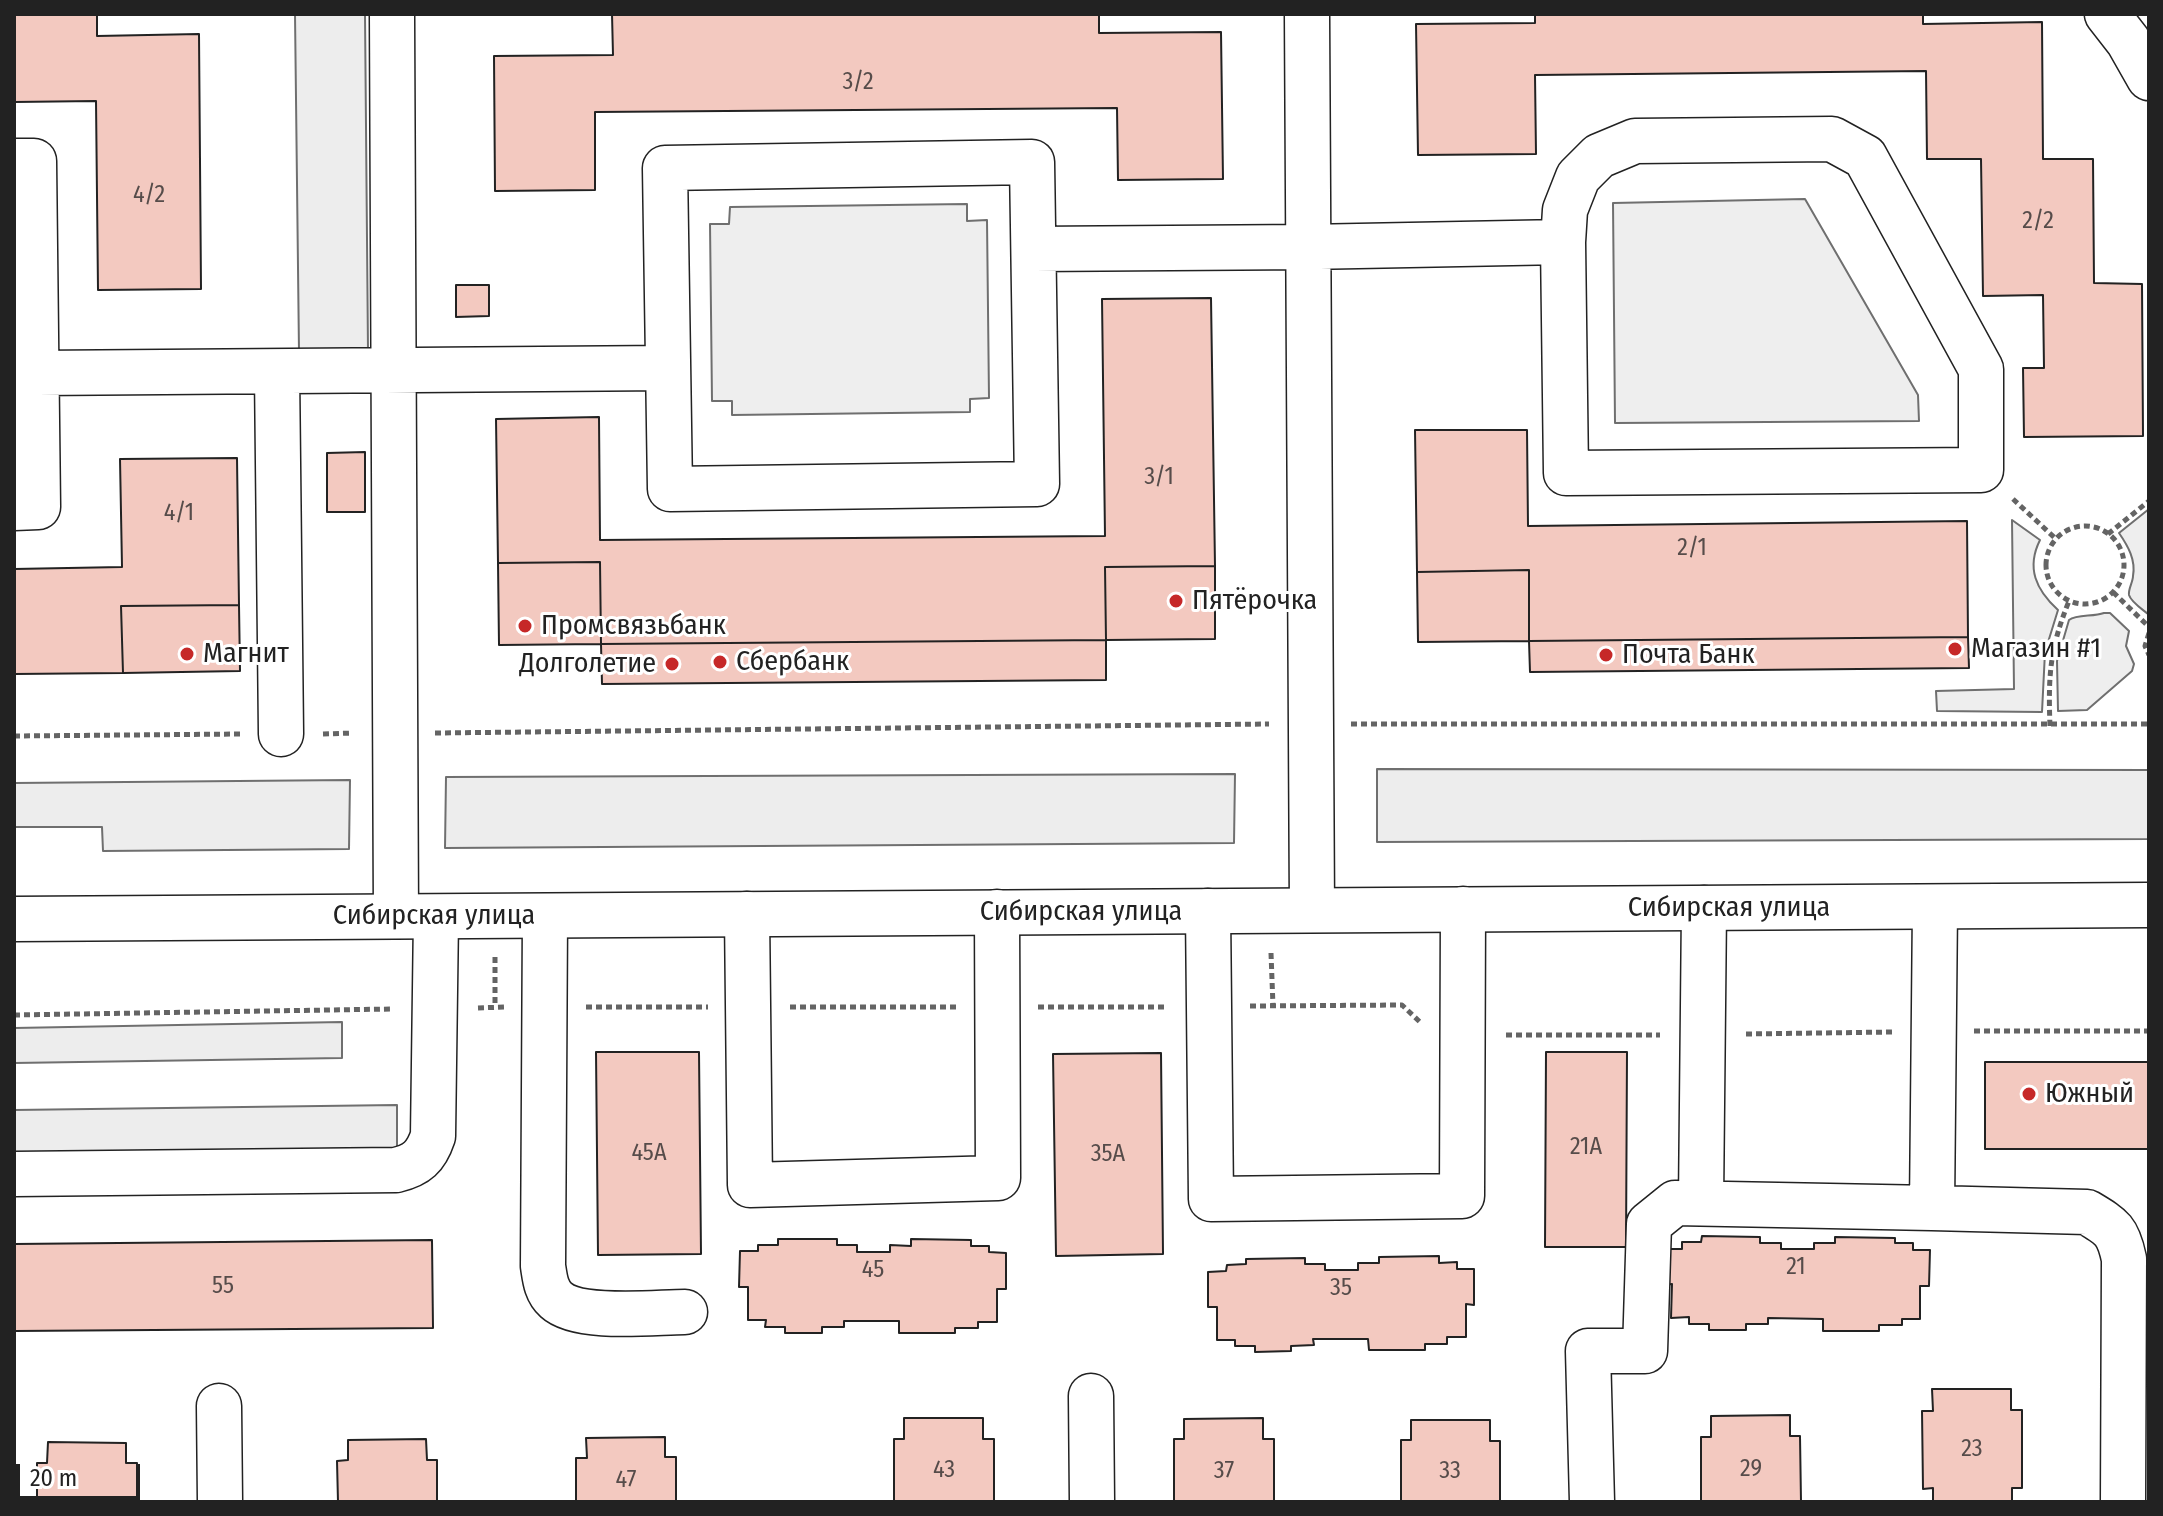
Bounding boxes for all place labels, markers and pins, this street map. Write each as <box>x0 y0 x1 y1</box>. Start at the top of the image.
place label: Пятёрочка <box>1192 584 1317 618</box>
marker: Пятёрочка <box>1167 592 1185 610</box>
place label: Промсвязьбанк <box>541 609 726 643</box>
marker: Промсвязьбанк <box>516 617 534 635</box>
place label: Магазин #1 <box>1971 632 2101 666</box>
place label: Магнит <box>203 637 289 671</box>
place label: Почта Банк <box>1622 638 1755 672</box>
marker: Магазин #1 <box>1946 640 1964 658</box>
marker: Магнит <box>178 645 196 663</box>
place label: Сбербанк <box>736 645 849 679</box>
marker: Почта Банк <box>1597 646 1615 664</box>
place label: Долголетие <box>519 647 656 681</box>
marker: Сбербанк <box>711 653 729 671</box>
marker: Долголетие <box>663 655 681 673</box>
place label: Южный <box>2045 1077 2134 1111</box>
marker: Южный <box>2020 1085 2038 1103</box>

